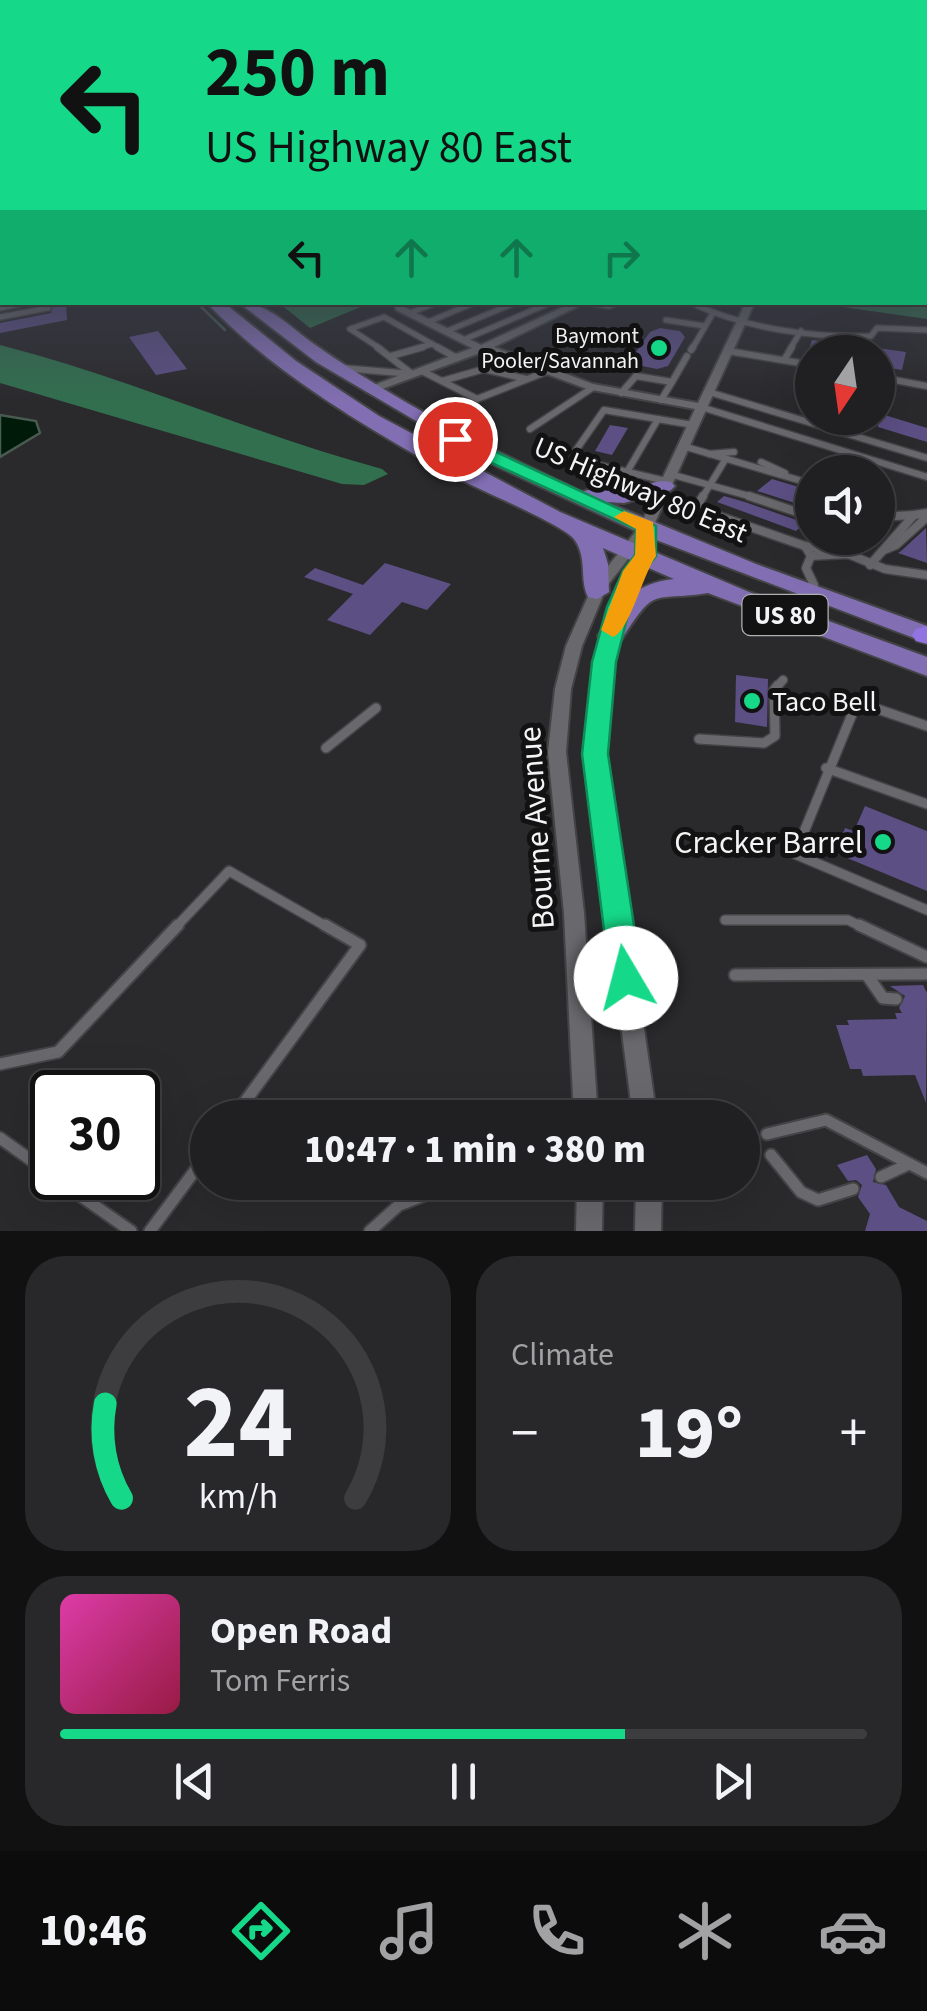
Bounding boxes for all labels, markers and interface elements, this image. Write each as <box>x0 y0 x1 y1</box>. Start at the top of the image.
text: 250 m <box>205 23 390 123</box>
icon: left <box>40 40 170 170</box>
text: US Highway 80 East <box>205 116 572 180</box>
icon: left <box>279 230 334 285</box>
icon: ahead <box>384 230 439 285</box>
icon: ahead <box>489 230 544 285</box>
icon: right <box>594 230 649 285</box>
place label: Baymont Pooler/Savannah <box>481 320 640 377</box>
north arrow <box>795 335 895 435</box>
map controls <box>795 335 895 555</box>
marker: Baymont Pooler/Savannah <box>648 337 670 359</box>
pin <box>413 397 498 482</box>
icon: arrive <box>428 412 483 467</box>
street label: US Highway 80 East <box>528 427 754 553</box>
button: sound <box>795 455 895 555</box>
road number: US 80 <box>742 595 828 635</box>
place label: Taco Bell <box>772 682 877 722</box>
marker: Taco Bell <box>741 690 763 712</box>
street label: Bourne Avenue <box>507 725 567 931</box>
place label: Cracker Barrel <box>674 820 863 866</box>
marker: Cracker Barrel <box>872 831 894 853</box>
position arrow <box>574 926 678 1030</box>
speed limit sign: 30 <box>30 1070 160 1200</box>
text: 10:47 · 1 min · 380 m <box>304 1123 646 1177</box>
text: Climate <box>511 1332 614 1378</box>
text: 24 <box>183 1350 293 1498</box>
text: 19° <box>635 1380 743 1487</box>
text: − <box>511 1395 538 1473</box>
text: + <box>840 1395 867 1473</box>
text: km/h <box>198 1471 278 1522</box>
text: Open Road <box>210 1604 392 1658</box>
text: Tom Ferris <box>210 1658 350 1704</box>
icon: previous <box>167 1754 222 1809</box>
icon: pause <box>436 1754 491 1809</box>
icon: next <box>705 1754 760 1809</box>
icon: directions <box>226 1896 296 1966</box>
icon: music <box>374 1896 444 1966</box>
icon: phone <box>522 1896 592 1966</box>
icon: climate <box>670 1896 740 1966</box>
icon: car <box>818 1896 888 1966</box>
text: 10:46 <box>39 1899 148 1963</box>

